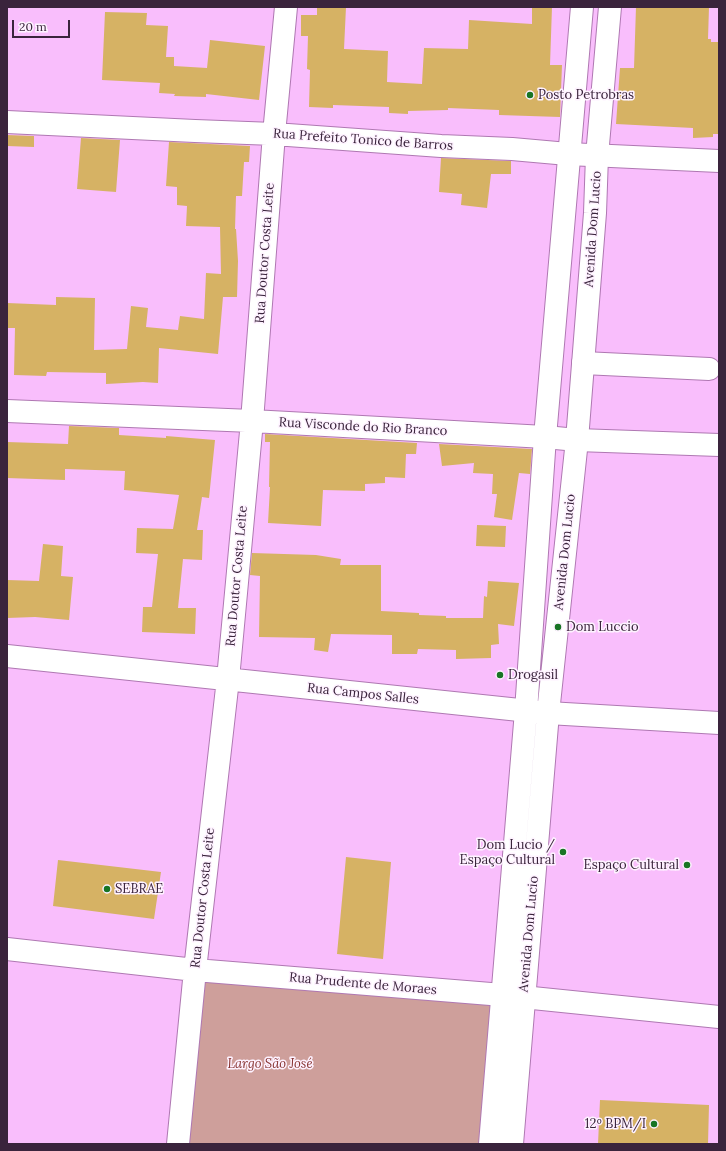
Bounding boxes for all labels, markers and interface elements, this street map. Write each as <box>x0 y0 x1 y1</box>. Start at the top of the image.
scale bar <box>14 12 72 38</box>
text: 20 m <box>19 19 47 34</box>
place label: Posto Petrobras <box>538 87 634 103</box>
marker: Posto Petrobras <box>525 90 535 100</box>
street label: Rua Prefeito Tonico de Barros <box>273 126 453 154</box>
street label: Avenida Dom Lucio <box>581 170 605 288</box>
street label: Rua Doutor Costa Leite <box>252 182 278 324</box>
street label: Rua Visconde do Rio Branco <box>278 415 448 439</box>
street label: Avenida Dom Lucio <box>551 493 579 611</box>
street label: Rua Doutor Costa Leite <box>223 505 251 647</box>
place label: Dom Luccio <box>566 619 639 635</box>
marker: Dom Luccio <box>553 622 563 632</box>
place label: Drogasil <box>508 667 558 683</box>
marker: Drogasil <box>495 670 505 680</box>
street label: Rua Campos Salles <box>306 680 420 708</box>
street label: Rua Doutor Costa Leite <box>188 827 218 969</box>
place label: Dom Lucio / Espaço Cultural <box>460 837 555 868</box>
marker: Dom Lucio / Espaço Cultural <box>558 847 568 857</box>
place label: Espaço Cultural <box>584 857 679 873</box>
marker: Espaço Cultural <box>682 860 692 870</box>
street label: Avenida Dom Lucio <box>516 875 542 993</box>
place label: SEBRAE <box>115 881 163 897</box>
marker: SEBRAE <box>102 884 112 894</box>
street label: Rua Prudente de Moraes <box>288 970 438 998</box>
park label: Largo São José <box>227 1056 313 1072</box>
place label: 12º BPM/I <box>585 1116 646 1132</box>
marker: 12º BPM/I <box>649 1119 659 1129</box>

